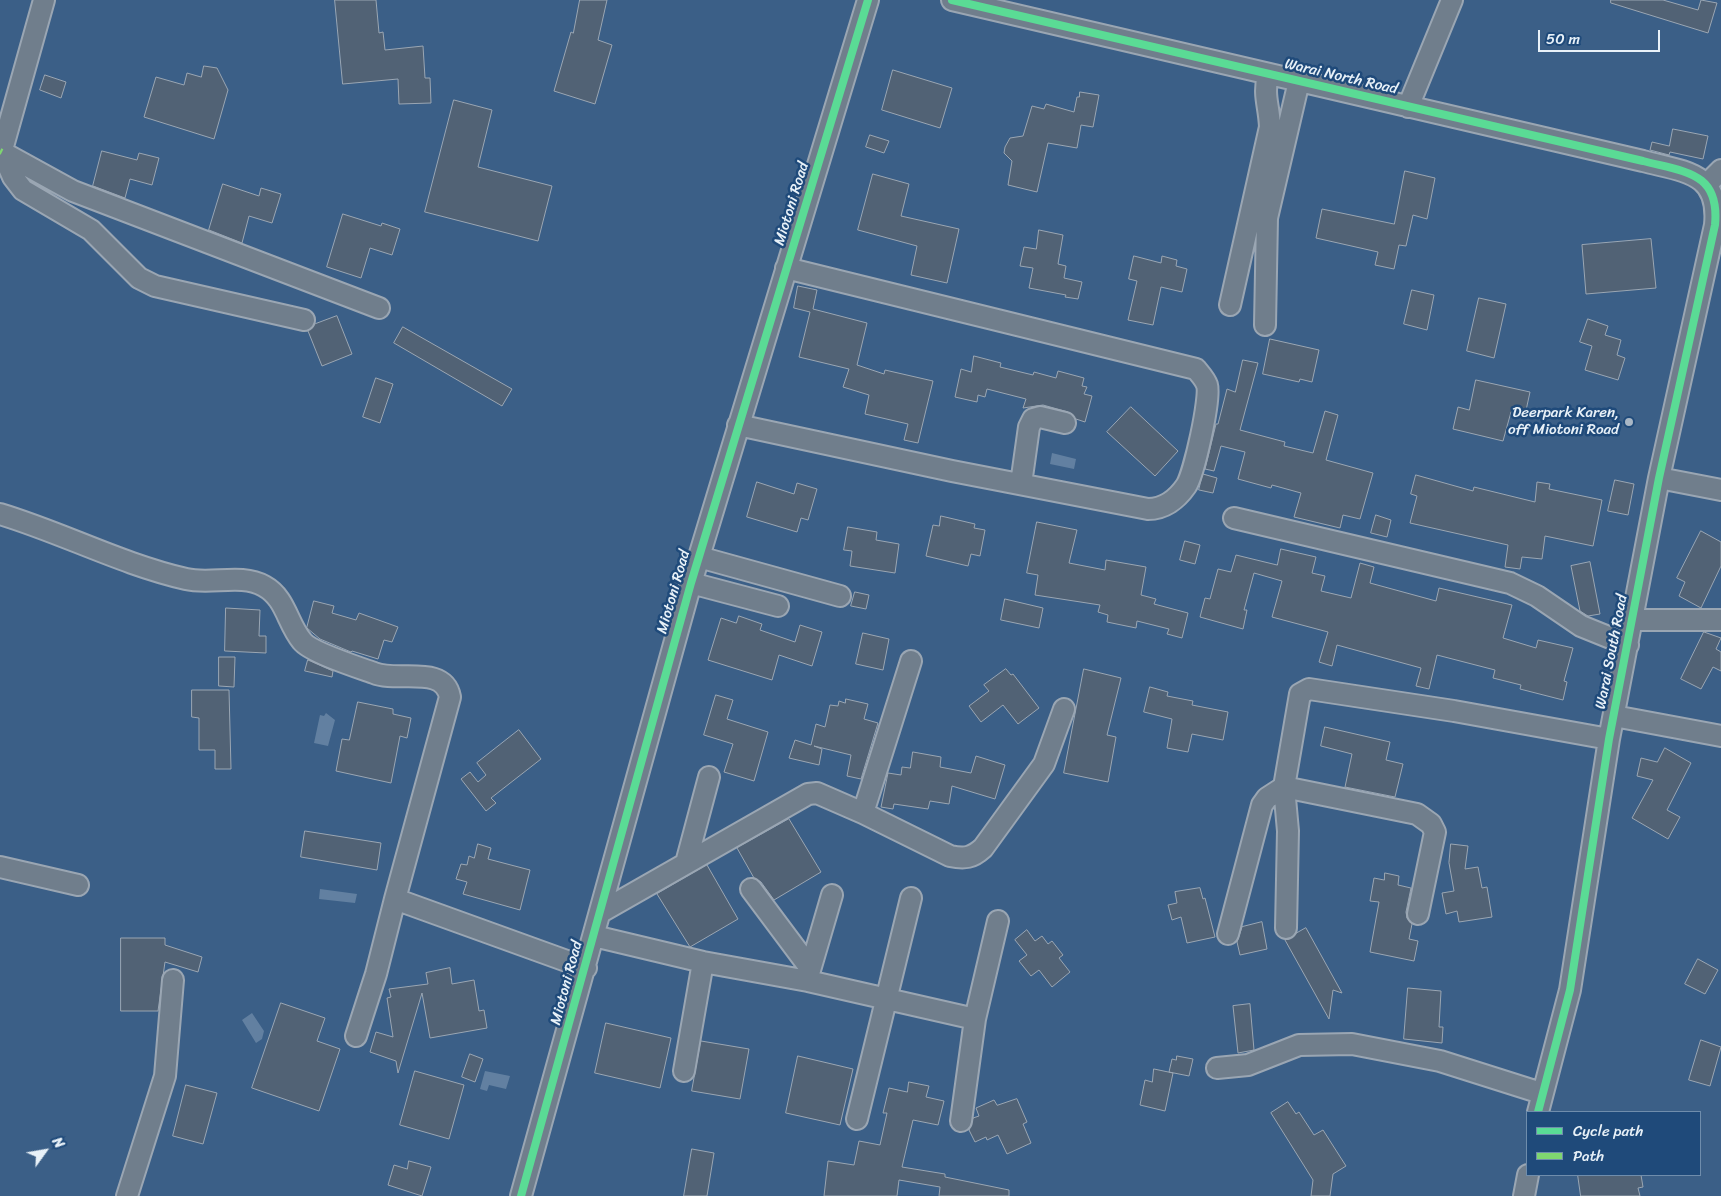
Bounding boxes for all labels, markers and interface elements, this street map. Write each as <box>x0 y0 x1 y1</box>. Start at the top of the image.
scale bar <box>1541 20 1664 52</box>
text: 50 m <box>1546 26 1580 52</box>
street label: Warai North Road <box>1283 55 1399 99</box>
street label: Miotoni Road <box>771 160 813 248</box>
place label: Deerpark Karen, off Miotoni Road <box>1508 404 1619 439</box>
marker: Deerpark Karen, off Miotoni Road <box>1623 416 1635 428</box>
street label: Miotoni Road <box>653 548 695 636</box>
street label: Warai South Road <box>1592 593 1632 711</box>
street label: Miotoni Road <box>547 939 587 1027</box>
legend <box>1526 1111 1701 1176</box>
text: Cycle path <box>1573 1118 1643 1144</box>
north arrow <box>20 1126 70 1176</box>
text: N <box>45 1132 71 1154</box>
text: Path <box>1573 1143 1604 1169</box>

